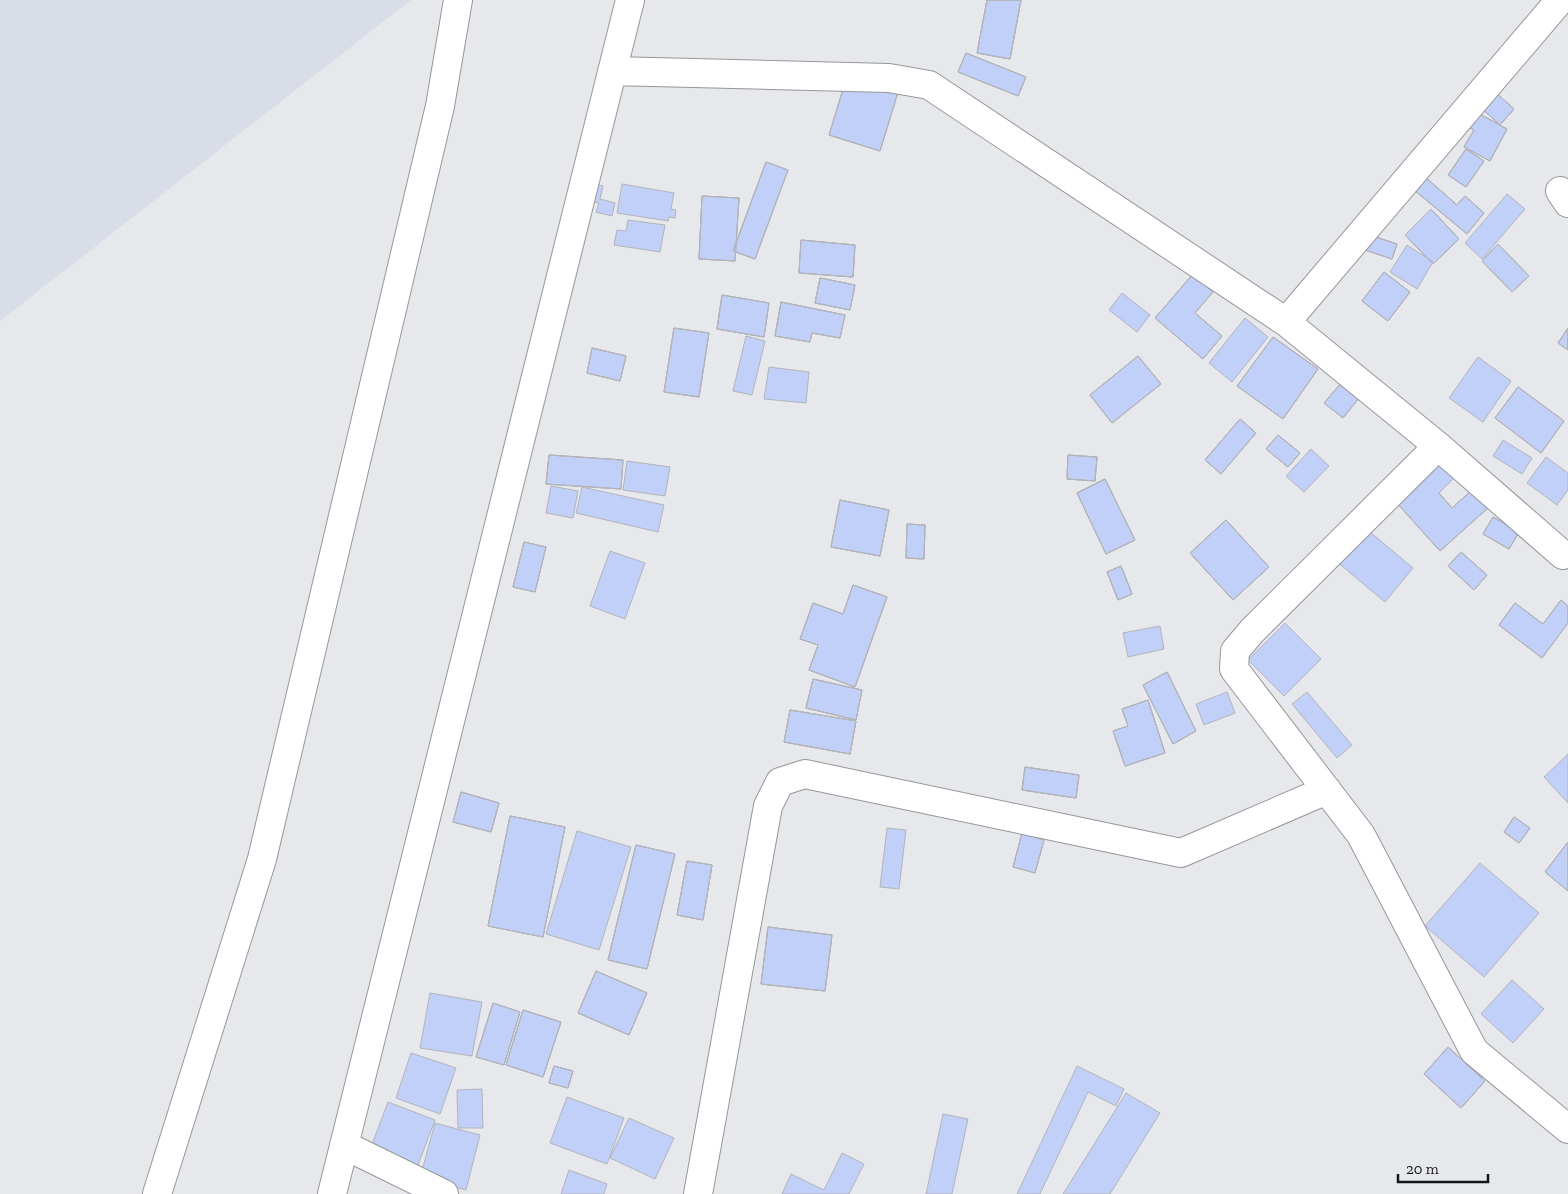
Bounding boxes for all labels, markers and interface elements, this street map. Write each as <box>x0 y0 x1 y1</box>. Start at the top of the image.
scale bar <box>1398 1152 1488 1184</box>
text: 20 m <box>1406 1160 1439 1178</box>

